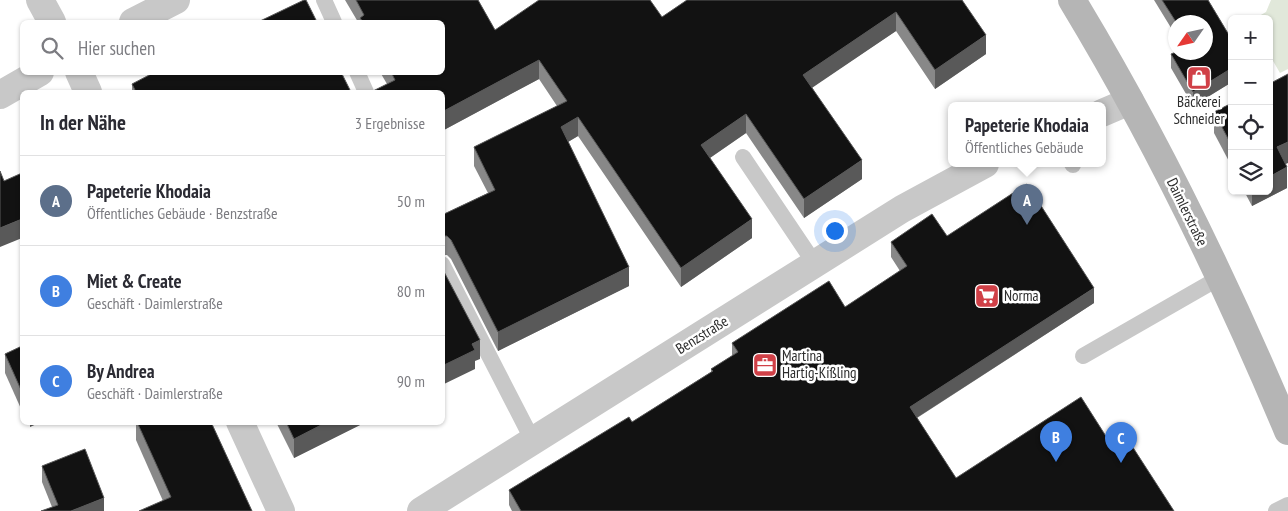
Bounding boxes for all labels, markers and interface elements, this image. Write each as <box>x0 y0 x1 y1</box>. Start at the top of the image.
north arrow <box>1168 15 1213 60</box>
map controls <box>1228 15 1273 195</box>
button: + <box>1228 15 1273 60</box>
search box <box>20 20 445 75</box>
icon: search <box>38 34 66 62</box>
text: Hier suchen <box>78 36 155 60</box>
button: − <box>1228 60 1273 105</box>
shop icon: Bäckerei Schneider <box>1186 65 1212 91</box>
place label: Bäckerei Schneider <box>1173 92 1225 128</box>
popup <box>948 102 1106 167</box>
button: locate <box>1228 105 1273 150</box>
text: In der Nähe <box>40 109 126 136</box>
text: 3 Ergebnisse <box>355 113 425 133</box>
text: Papeterie Khodaia <box>965 113 1089 137</box>
text: Öffentliches Gebäude <box>965 137 1084 157</box>
button: layers <box>1228 150 1273 195</box>
street label: Daimlerstraße <box>1163 175 1212 249</box>
text: Papeterie Khodaia <box>87 179 211 203</box>
pin: A <box>1011 184 1043 225</box>
text: A <box>52 191 60 211</box>
text: 50 m <box>397 191 425 211</box>
text: Öffentliches Gebäude · Benzstraße <box>87 203 278 223</box>
your location <box>822 218 848 244</box>
text: Miet & Create <box>87 269 182 293</box>
text: B <box>52 281 60 301</box>
text: 80 m <box>397 281 425 301</box>
supermarket icon: Norma <box>974 283 1000 309</box>
place label: Norma <box>1004 286 1038 305</box>
text: Geschäft · Daimlerstraße <box>87 293 223 313</box>
street label: Benzstraße <box>672 311 731 358</box>
place label: Martina Hartig-Kißling <box>782 346 857 382</box>
office icon: Martina Hartig-Kißling <box>752 352 778 378</box>
text: By Andrea <box>87 359 155 383</box>
text: C <box>52 371 60 391</box>
text: 90 m <box>397 371 425 391</box>
text: Geschäft · Daimlerstraße <box>87 383 223 403</box>
pin: B <box>1040 421 1072 462</box>
pin: C <box>1105 422 1137 463</box>

